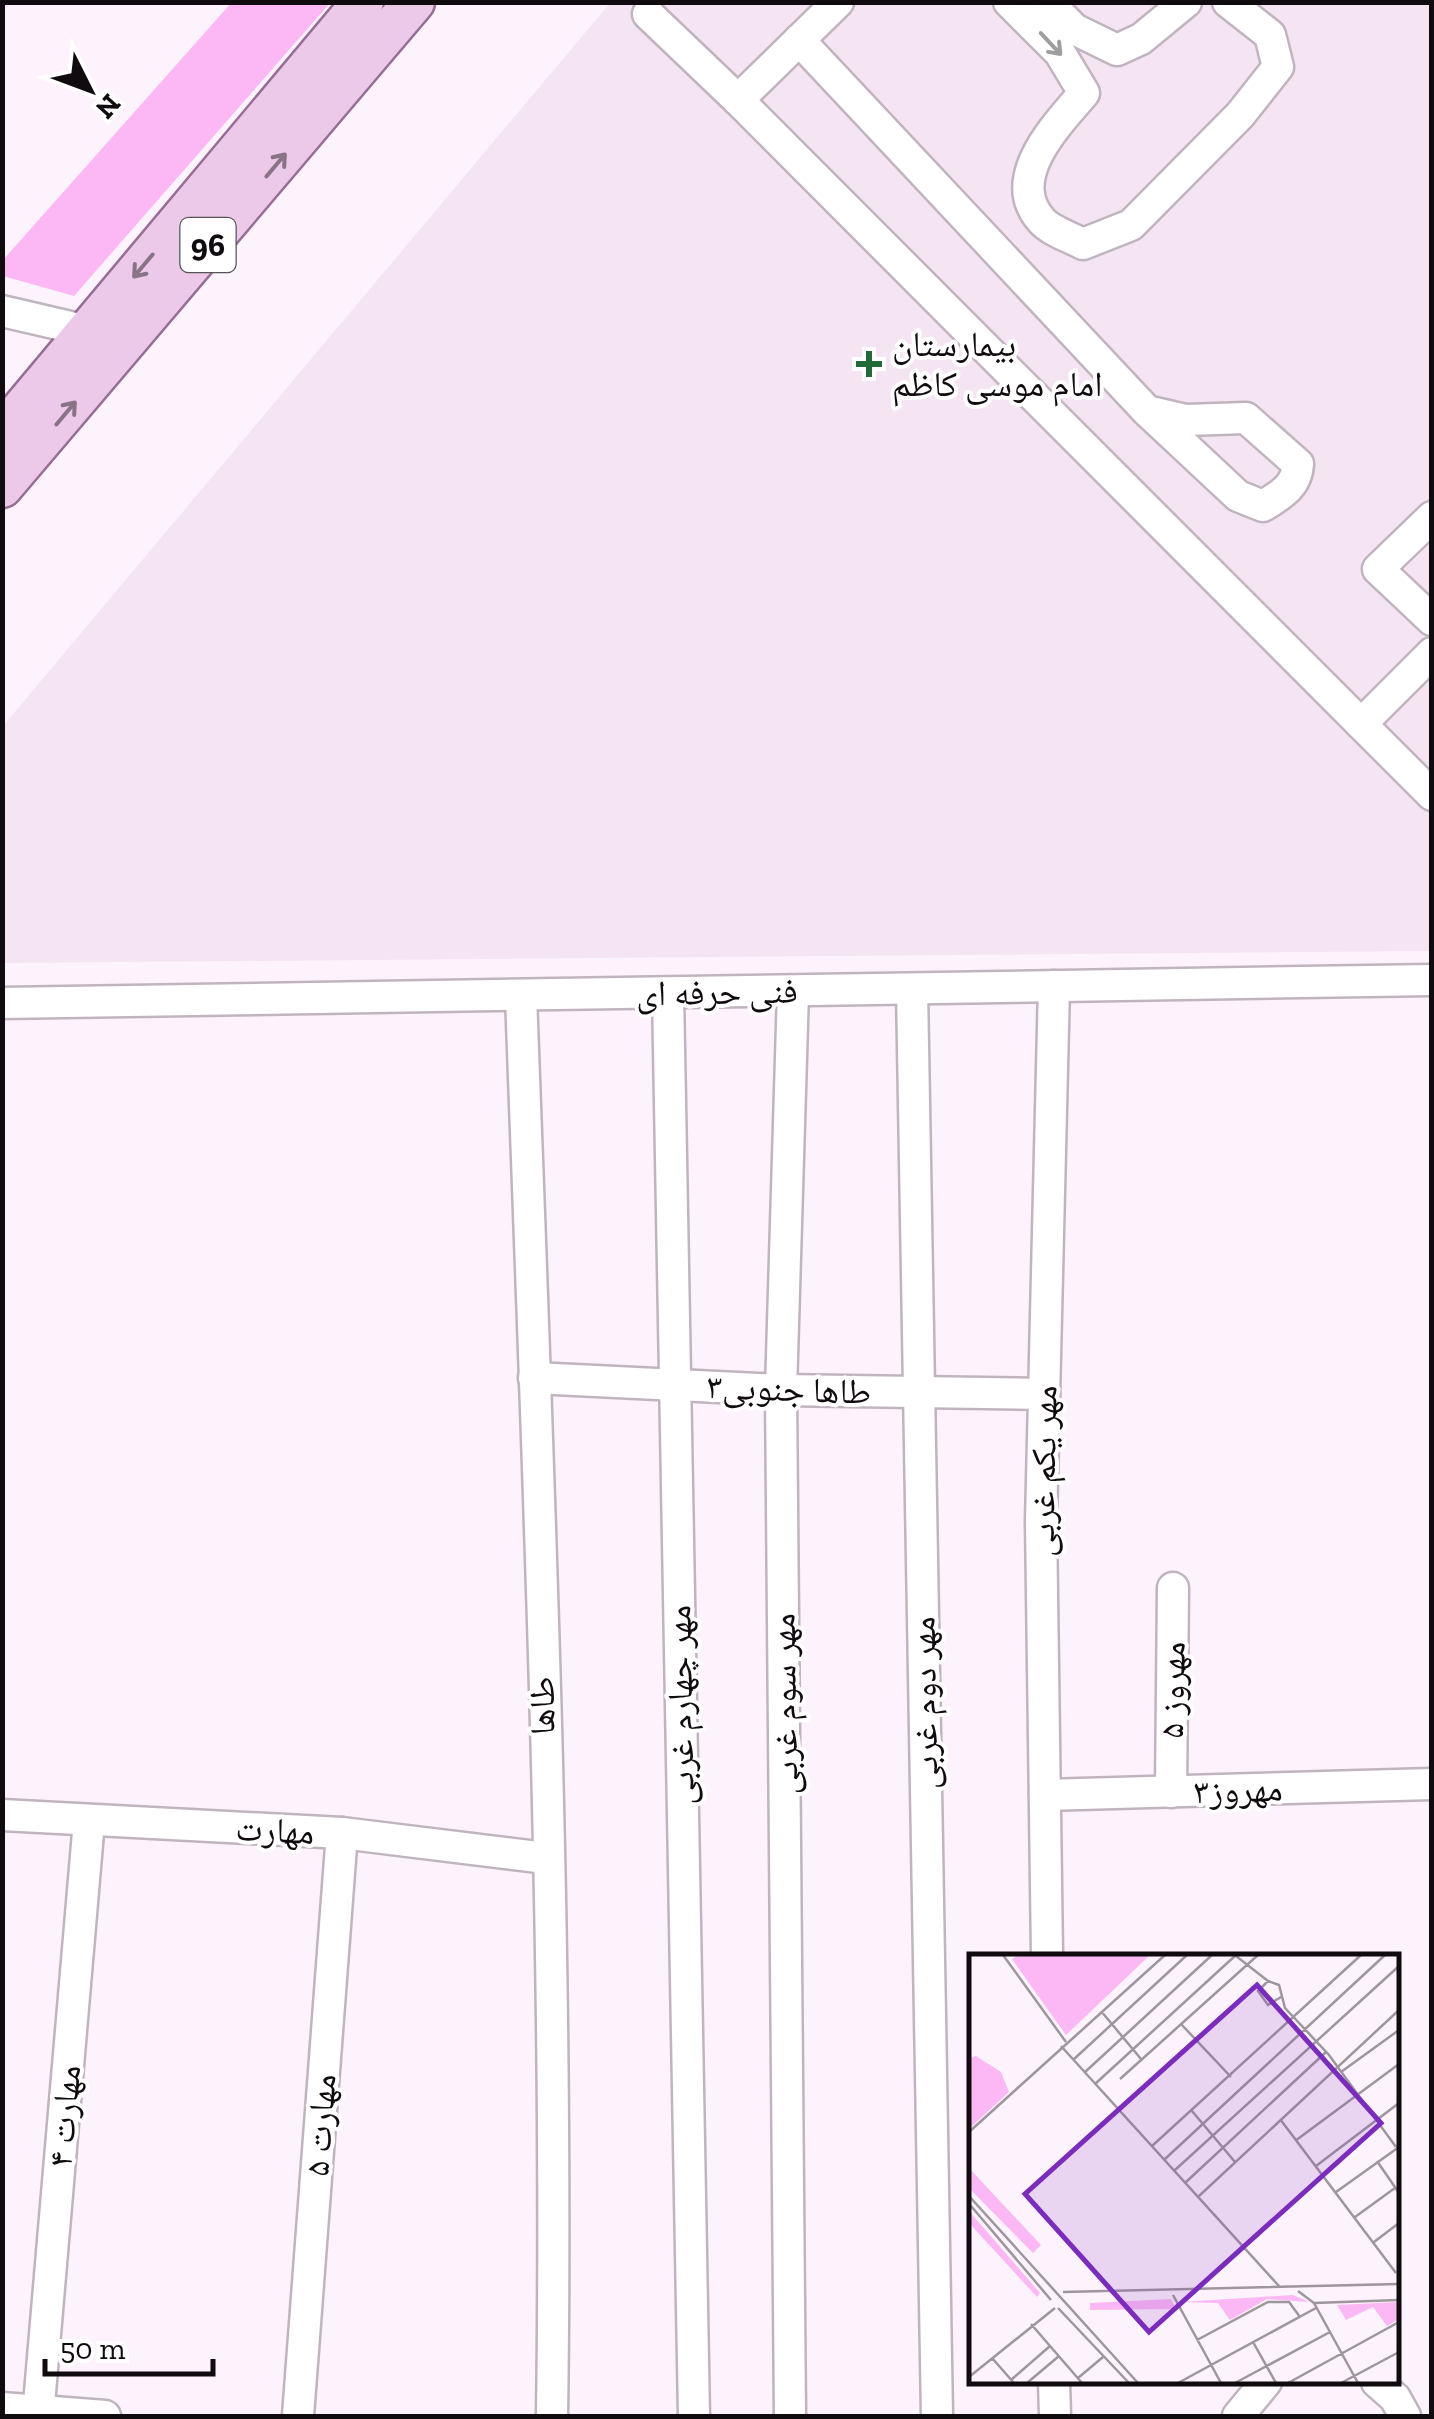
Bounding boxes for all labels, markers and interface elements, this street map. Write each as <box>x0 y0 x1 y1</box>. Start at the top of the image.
one-way arrow <box>1039 32 1063 56</box>
north arrow <box>40 40 140 140</box>
text: N <box>89 87 128 125</box>
one-way arrow <box>264 153 287 178</box>
road number: 96 <box>180 218 236 272</box>
one-way arrow <box>132 252 154 278</box>
place label: بیمارستان امام موسی کاظم <box>892 323 1103 407</box>
marker: بیمارستان امام موسی کاظم <box>856 351 882 377</box>
one-way arrow <box>54 401 77 426</box>
street label: فنی حرفه ای <box>636 970 798 1014</box>
street label: طاها جنوبی۳ <box>706 1365 872 1413</box>
street label: مهر یکم غربی <box>1021 1385 1067 1557</box>
street label: مهر چهارم غربی <box>657 1605 705 1805</box>
street label: مهر سوم غربی <box>761 1613 809 1795</box>
street label: مهر دوم غربی <box>901 1616 949 1790</box>
street label: مهروز ۵ <box>1150 1641 1194 1739</box>
street label: طاها <box>520 1676 564 1736</box>
street label: مهروز۳ <box>1193 1767 1283 1813</box>
street label: مهارت <box>235 1807 315 1853</box>
inset map <box>969 1954 1399 2384</box>
street label: مهارت ۴ <box>39 2063 89 2169</box>
street label: مهارت ۵ <box>295 2072 345 2178</box>
scale bar <box>45 2314 212 2376</box>
text: 50 m <box>60 2331 125 2367</box>

